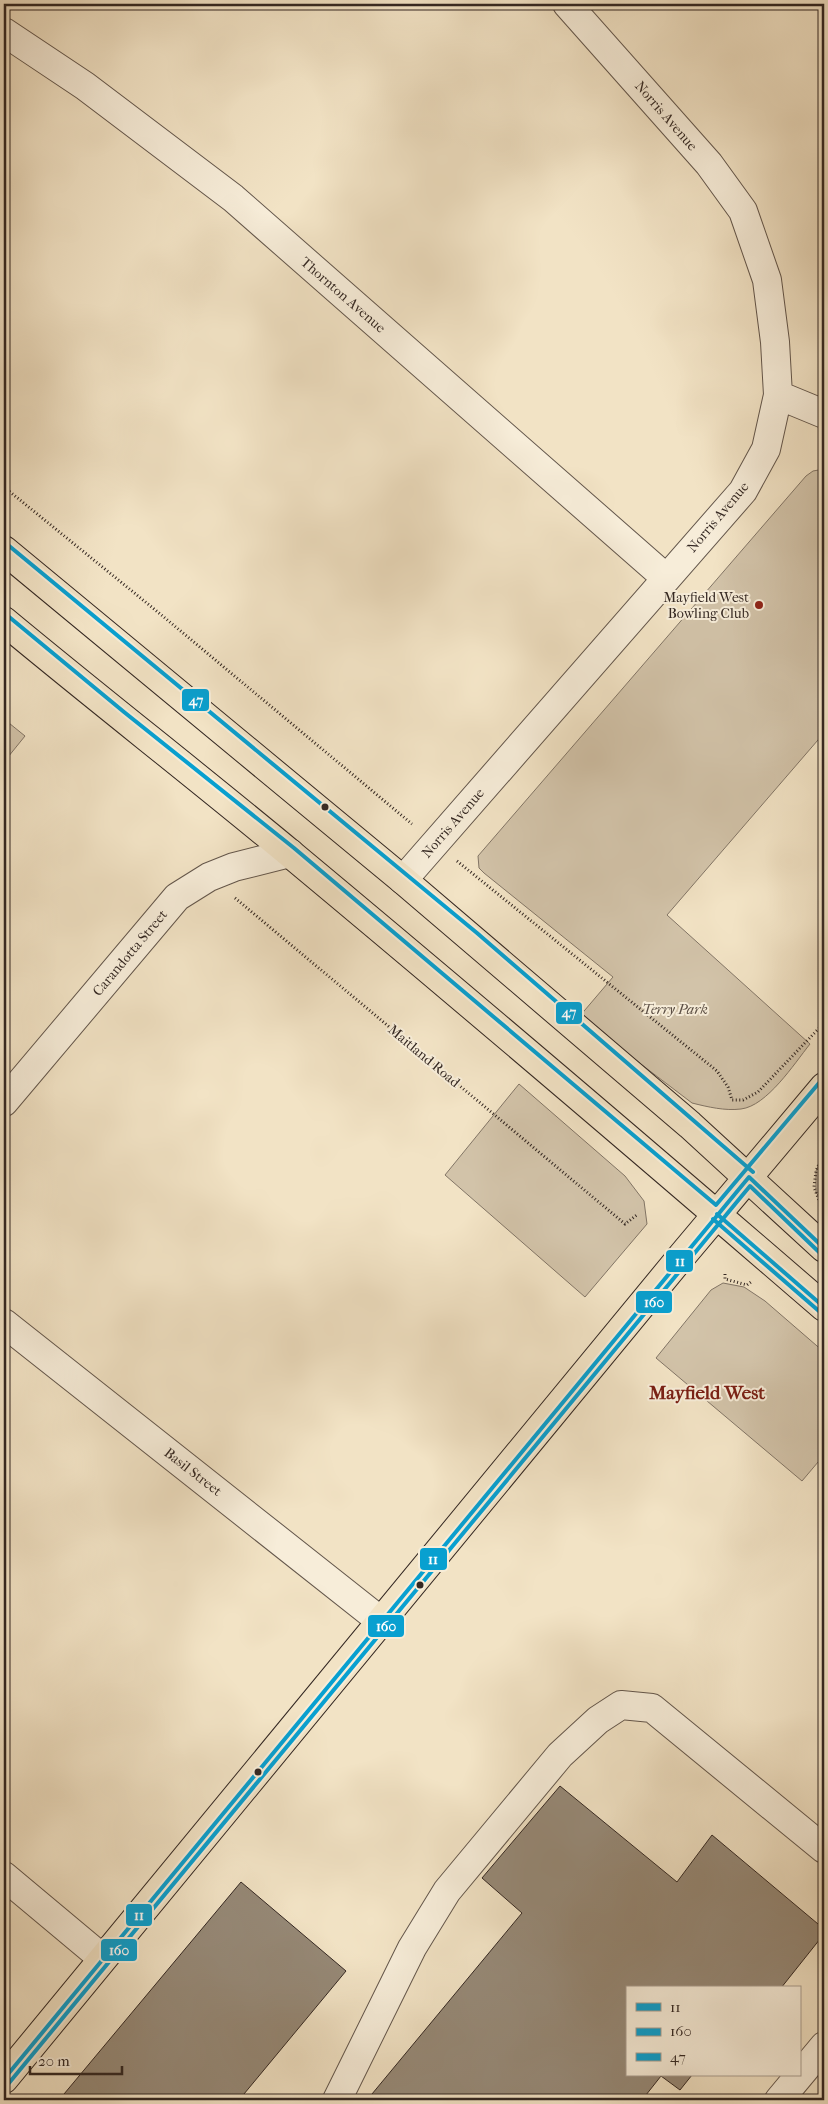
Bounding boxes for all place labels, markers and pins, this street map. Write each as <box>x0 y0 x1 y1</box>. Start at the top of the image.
place label: Mayfield West Bowling Club <box>664 589 749 622</box>
marker: Mayfield West Bowling Club <box>753 599 765 611</box>
unlabelled marker <box>320 802 330 812</box>
unlabelled marker <box>415 1580 425 1590</box>
unlabelled marker <box>253 1767 263 1777</box>

